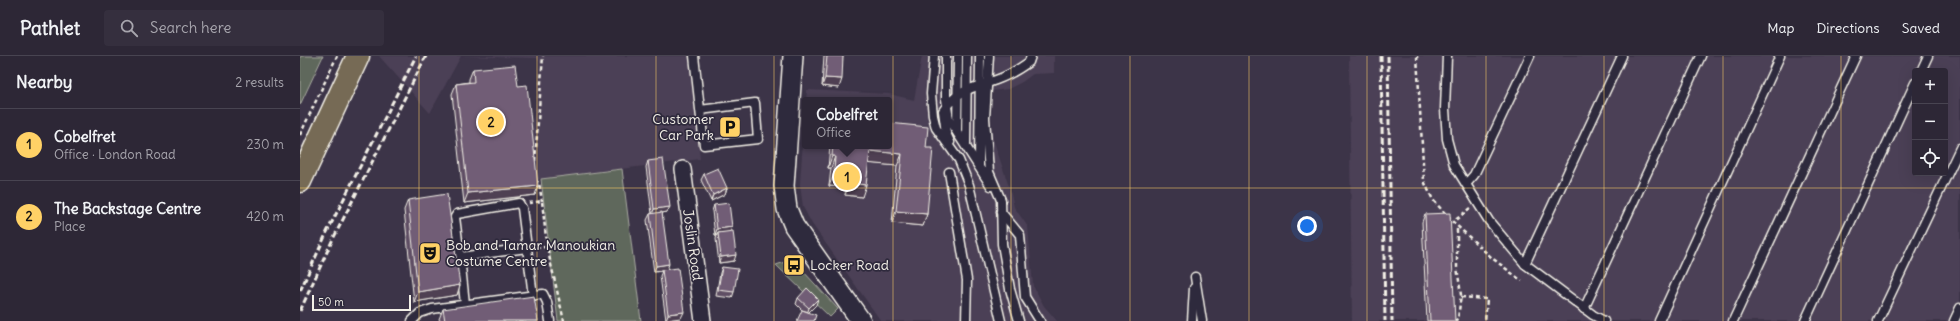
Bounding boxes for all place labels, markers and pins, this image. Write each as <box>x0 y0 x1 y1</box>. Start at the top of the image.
pin: 2 <box>478 107 504 137</box>
place label: Customer Car Park <box>652 110 714 144</box>
parking icon: Customer Car Park <box>717 114 743 140</box>
pin: 1 <box>834 162 860 192</box>
place label: Bob and Tamar Manoukian Costume Centre <box>446 236 615 270</box>
theatre icon: Bob and Tamar Manoukian Costume Centre <box>417 240 443 266</box>
bus stop icon: Locker Road <box>781 252 807 278</box>
place label: Locker Road <box>810 256 889 274</box>

